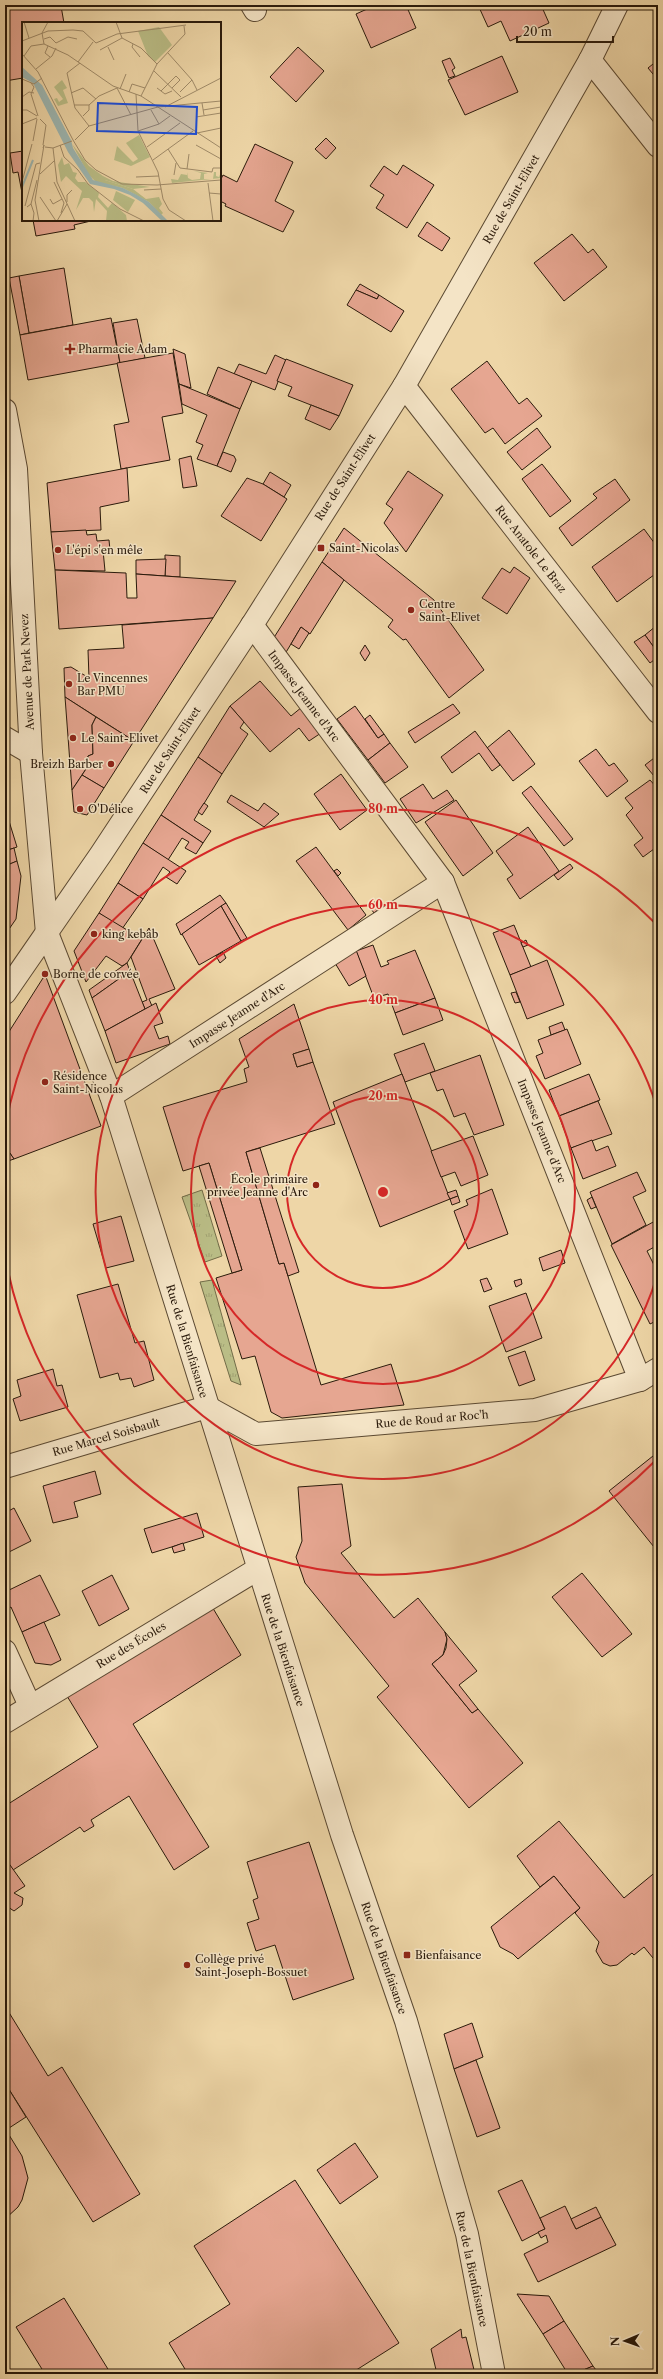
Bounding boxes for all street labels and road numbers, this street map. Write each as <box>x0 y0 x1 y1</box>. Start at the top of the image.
street label: Rue de Saint-Elivet <box>480 152 542 246</box>
street label: Rue de Saint-Elivet <box>312 431 378 523</box>
street label: Rue Anatole Le Braz <box>492 502 570 596</box>
street label: Avenue de Park Nevez <box>17 613 37 732</box>
street label: Impasse Jeanne d'Arc <box>265 647 343 745</box>
street label: Rue de Saint-Elivet <box>137 704 203 796</box>
street label: Impasse Jeanne d'Arc <box>187 979 288 1051</box>
street label: Impasse Jeanne d'Arc <box>515 1077 569 1185</box>
street label: Rue de la Bienfaisance <box>163 1282 211 1400</box>
street label: Rue de Roud ar Roc'h <box>375 1407 489 1431</box>
street label: Rue Marcel Soisbault <box>51 1415 161 1459</box>
street label: Rue de la Bienfaisance <box>258 1592 308 1708</box>
street label: Rue des Écoles <box>94 1619 169 1671</box>
street label: Rue de la Bienfaisance <box>358 1900 410 2016</box>
street label: Rue de la Bienfaisance <box>453 2210 491 2328</box>

